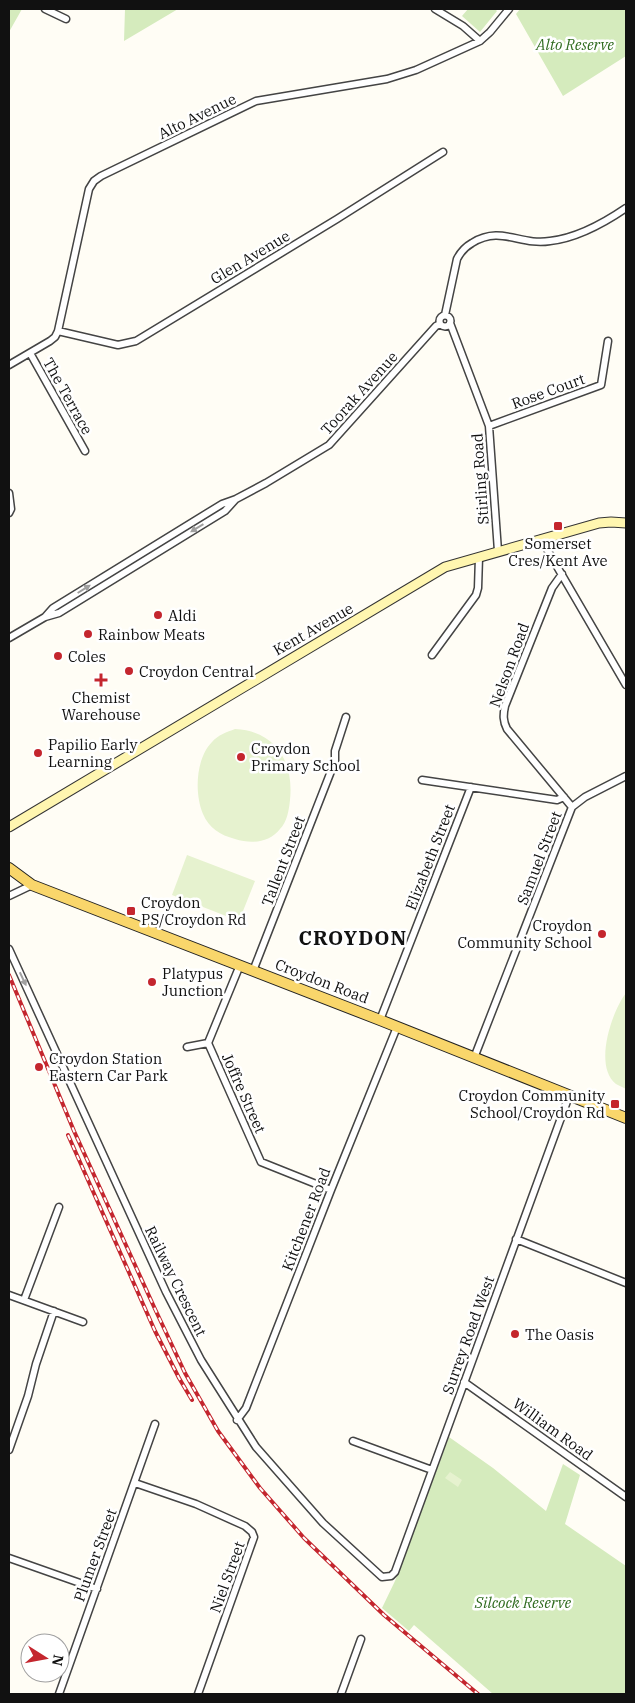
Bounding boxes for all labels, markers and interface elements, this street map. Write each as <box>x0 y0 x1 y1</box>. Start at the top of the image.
park label: Alto Reserve <box>535 35 614 54</box>
street label: Alto Avenue <box>155 89 239 143</box>
street label: Glen Avenue <box>207 226 293 288</box>
street label: Toorak Avenue <box>316 347 402 439</box>
street label: The Terrace <box>39 354 97 438</box>
street label: Rose Court <box>509 369 587 413</box>
street label: Stirling Road <box>467 433 493 525</box>
marker: Somerset Cres/Kent Ave <box>552 520 564 532</box>
one-way arrow <box>191 524 204 533</box>
place label: Somerset Cres/Kent Ave <box>508 534 608 570</box>
one-way arrow <box>78 584 91 593</box>
street label: Kent Avenue <box>270 598 356 660</box>
place label: Aldi <box>168 606 197 625</box>
marker: Aldi <box>152 609 164 621</box>
street label: Nelson Road <box>485 620 533 710</box>
place label: Rainbow Meats <box>98 625 205 644</box>
marker: Rainbow Meats <box>82 628 94 640</box>
place label: Coles <box>68 647 106 666</box>
marker: Coles <box>52 650 64 662</box>
place label: Croydon Central <box>139 662 254 681</box>
marker: Croydon Central <box>123 665 135 677</box>
marker: Chemist Warehouse <box>95 674 107 686</box>
place label: Chemist Warehouse <box>62 688 140 724</box>
place label: Papilio Early Learning <box>48 735 137 771</box>
place label: Croydon Primary School <box>251 739 360 775</box>
marker: Papilio Early Learning <box>32 747 44 759</box>
marker: Croydon Primary School <box>235 751 247 763</box>
street label: Elizabeth Street <box>401 801 459 913</box>
street label: Samuel Street <box>512 808 566 908</box>
street label: Tallent Street <box>257 813 309 909</box>
place label: Croydon PS/Croydon Rd <box>141 893 246 929</box>
marker: Croydon PS/Croydon Rd <box>125 905 137 917</box>
place label: Croydon Community School <box>457 916 592 952</box>
district label: CROYDON <box>299 924 407 951</box>
marker: Croydon Community School <box>596 928 608 940</box>
street label: Croydon Road <box>272 954 372 1008</box>
place label: Platypus Junction <box>162 964 224 1000</box>
one-way arrow <box>18 971 27 986</box>
marker: Platypus Junction <box>146 976 158 988</box>
place label: Croydon Station Eastern Car Park <box>49 1049 168 1085</box>
street label: Joffre Street <box>218 1050 270 1136</box>
marker: Croydon Station Eastern Car Park <box>33 1061 45 1073</box>
place label: Croydon Community School/Croydon Rd <box>458 1086 605 1122</box>
marker: Croydon Community School/Croydon Rd <box>609 1098 621 1110</box>
street label: Kitchener Road <box>278 1165 334 1273</box>
street label: Railway Crescent <box>141 1223 211 1339</box>
street label: Surrey Road West <box>438 1273 498 1397</box>
place label: The Oasis <box>525 1325 594 1344</box>
marker: The Oasis <box>509 1328 521 1340</box>
street label: William Road <box>509 1394 597 1464</box>
street label: Plumer Street <box>69 1506 121 1604</box>
street label: Niel Street <box>205 1539 249 1615</box>
park label: Silcock Reserve <box>474 1593 572 1612</box>
north arrow <box>20 1633 70 1683</box>
text: N <box>48 1653 68 1668</box>

